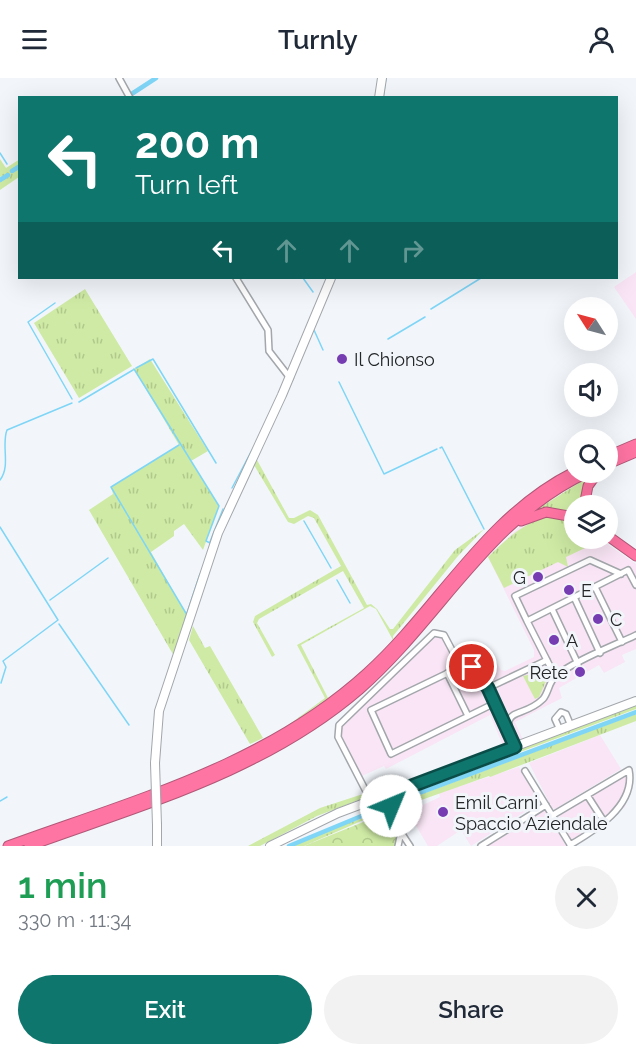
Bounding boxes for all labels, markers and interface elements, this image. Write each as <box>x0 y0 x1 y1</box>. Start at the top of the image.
icon: menu <box>18 23 51 56</box>
icon: person <box>585 23 618 56</box>
text: Turnly <box>278 24 358 55</box>
text: 200 m <box>135 119 259 168</box>
icon: left <box>36 120 114 198</box>
text: Turn left <box>135 169 238 200</box>
icon: left <box>207 234 240 267</box>
icon: ahead <box>270 234 303 267</box>
icon: ahead <box>333 234 366 267</box>
icon: right <box>396 234 429 267</box>
north arrow <box>564 297 618 351</box>
map controls <box>564 297 618 549</box>
place label: Il Chionso <box>354 349 435 370</box>
marker: Il Chionso <box>335 352 349 366</box>
button: sound <box>564 363 618 417</box>
button: search <box>564 429 618 483</box>
button: layers <box>564 495 618 549</box>
place label: G <box>513 567 526 588</box>
marker: G <box>531 570 545 584</box>
place label: E <box>581 580 592 601</box>
marker: E <box>562 583 576 597</box>
place label: C <box>610 609 622 630</box>
marker: C <box>591 612 605 626</box>
place label: A <box>566 630 578 651</box>
marker: A <box>547 633 561 647</box>
pin <box>446 641 497 692</box>
icon: arrive <box>455 650 488 683</box>
place label: Rete <box>530 662 568 683</box>
marker: Rete <box>573 665 587 679</box>
position arrow <box>359 774 423 838</box>
place label: Emil Carni Spaccio Aziendale <box>455 792 608 834</box>
marker: Emil Carni Spaccio Aziendale <box>436 805 450 819</box>
text: 1 min <box>18 864 107 906</box>
button: close <box>555 866 618 929</box>
text: 330 m · 11:34 <box>18 908 132 932</box>
button: Exit <box>18 975 312 1044</box>
button: Share <box>324 975 618 1044</box>

